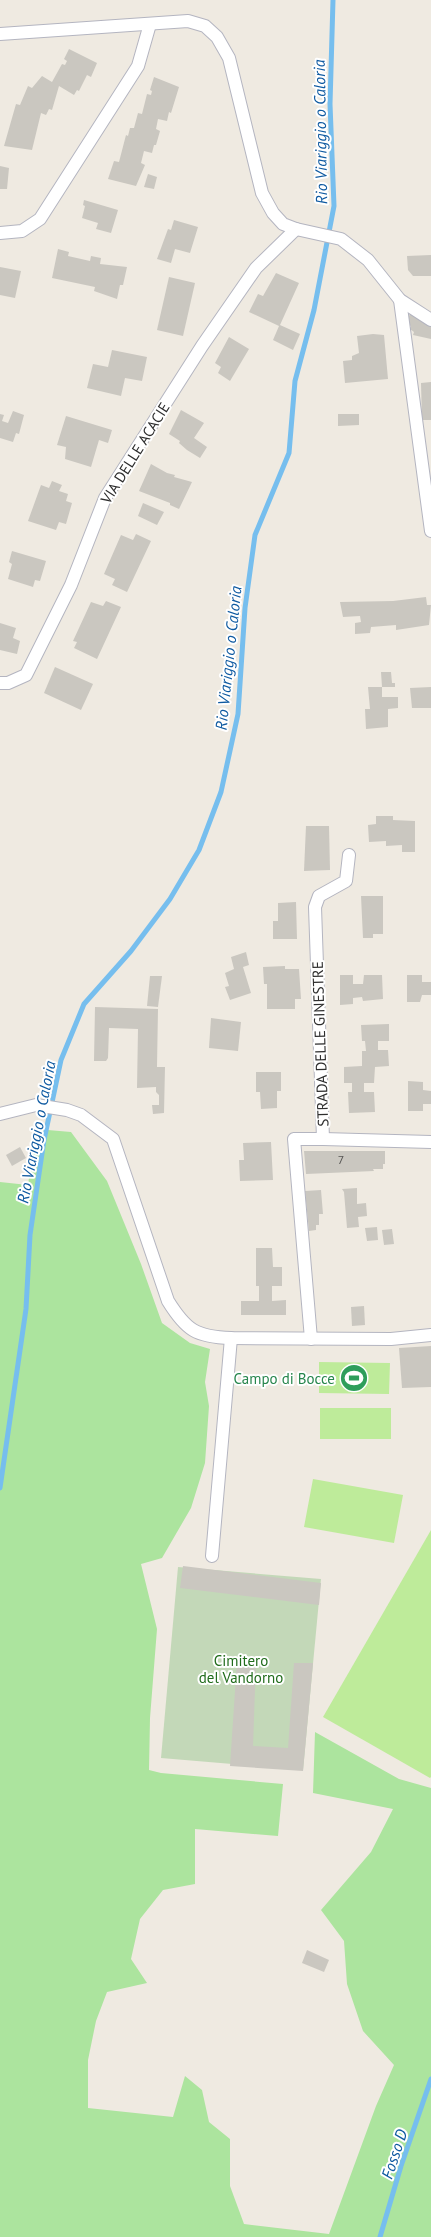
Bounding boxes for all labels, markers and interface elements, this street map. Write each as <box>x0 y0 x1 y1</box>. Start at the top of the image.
water label: Rio Viariggio o Caloria <box>309 59 331 205</box>
street label: VIA DELLE ACACIE <box>96 399 174 508</box>
water label: Rio Viariggio o Caloria <box>210 585 246 731</box>
street label: STRADA DELLE GINESTRE <box>308 961 332 1127</box>
water label: Rio Viariggio o Caloria <box>12 1059 60 1205</box>
house number: 7 <box>338 1152 344 1167</box>
sports icon: Campo di Bocce <box>339 1363 369 1393</box>
place label: Campo di Bocce <box>234 1369 335 1388</box>
park label: Cimitero del Vandorno <box>199 1651 283 1687</box>
water label: Fosso D <box>377 2127 411 2181</box>

